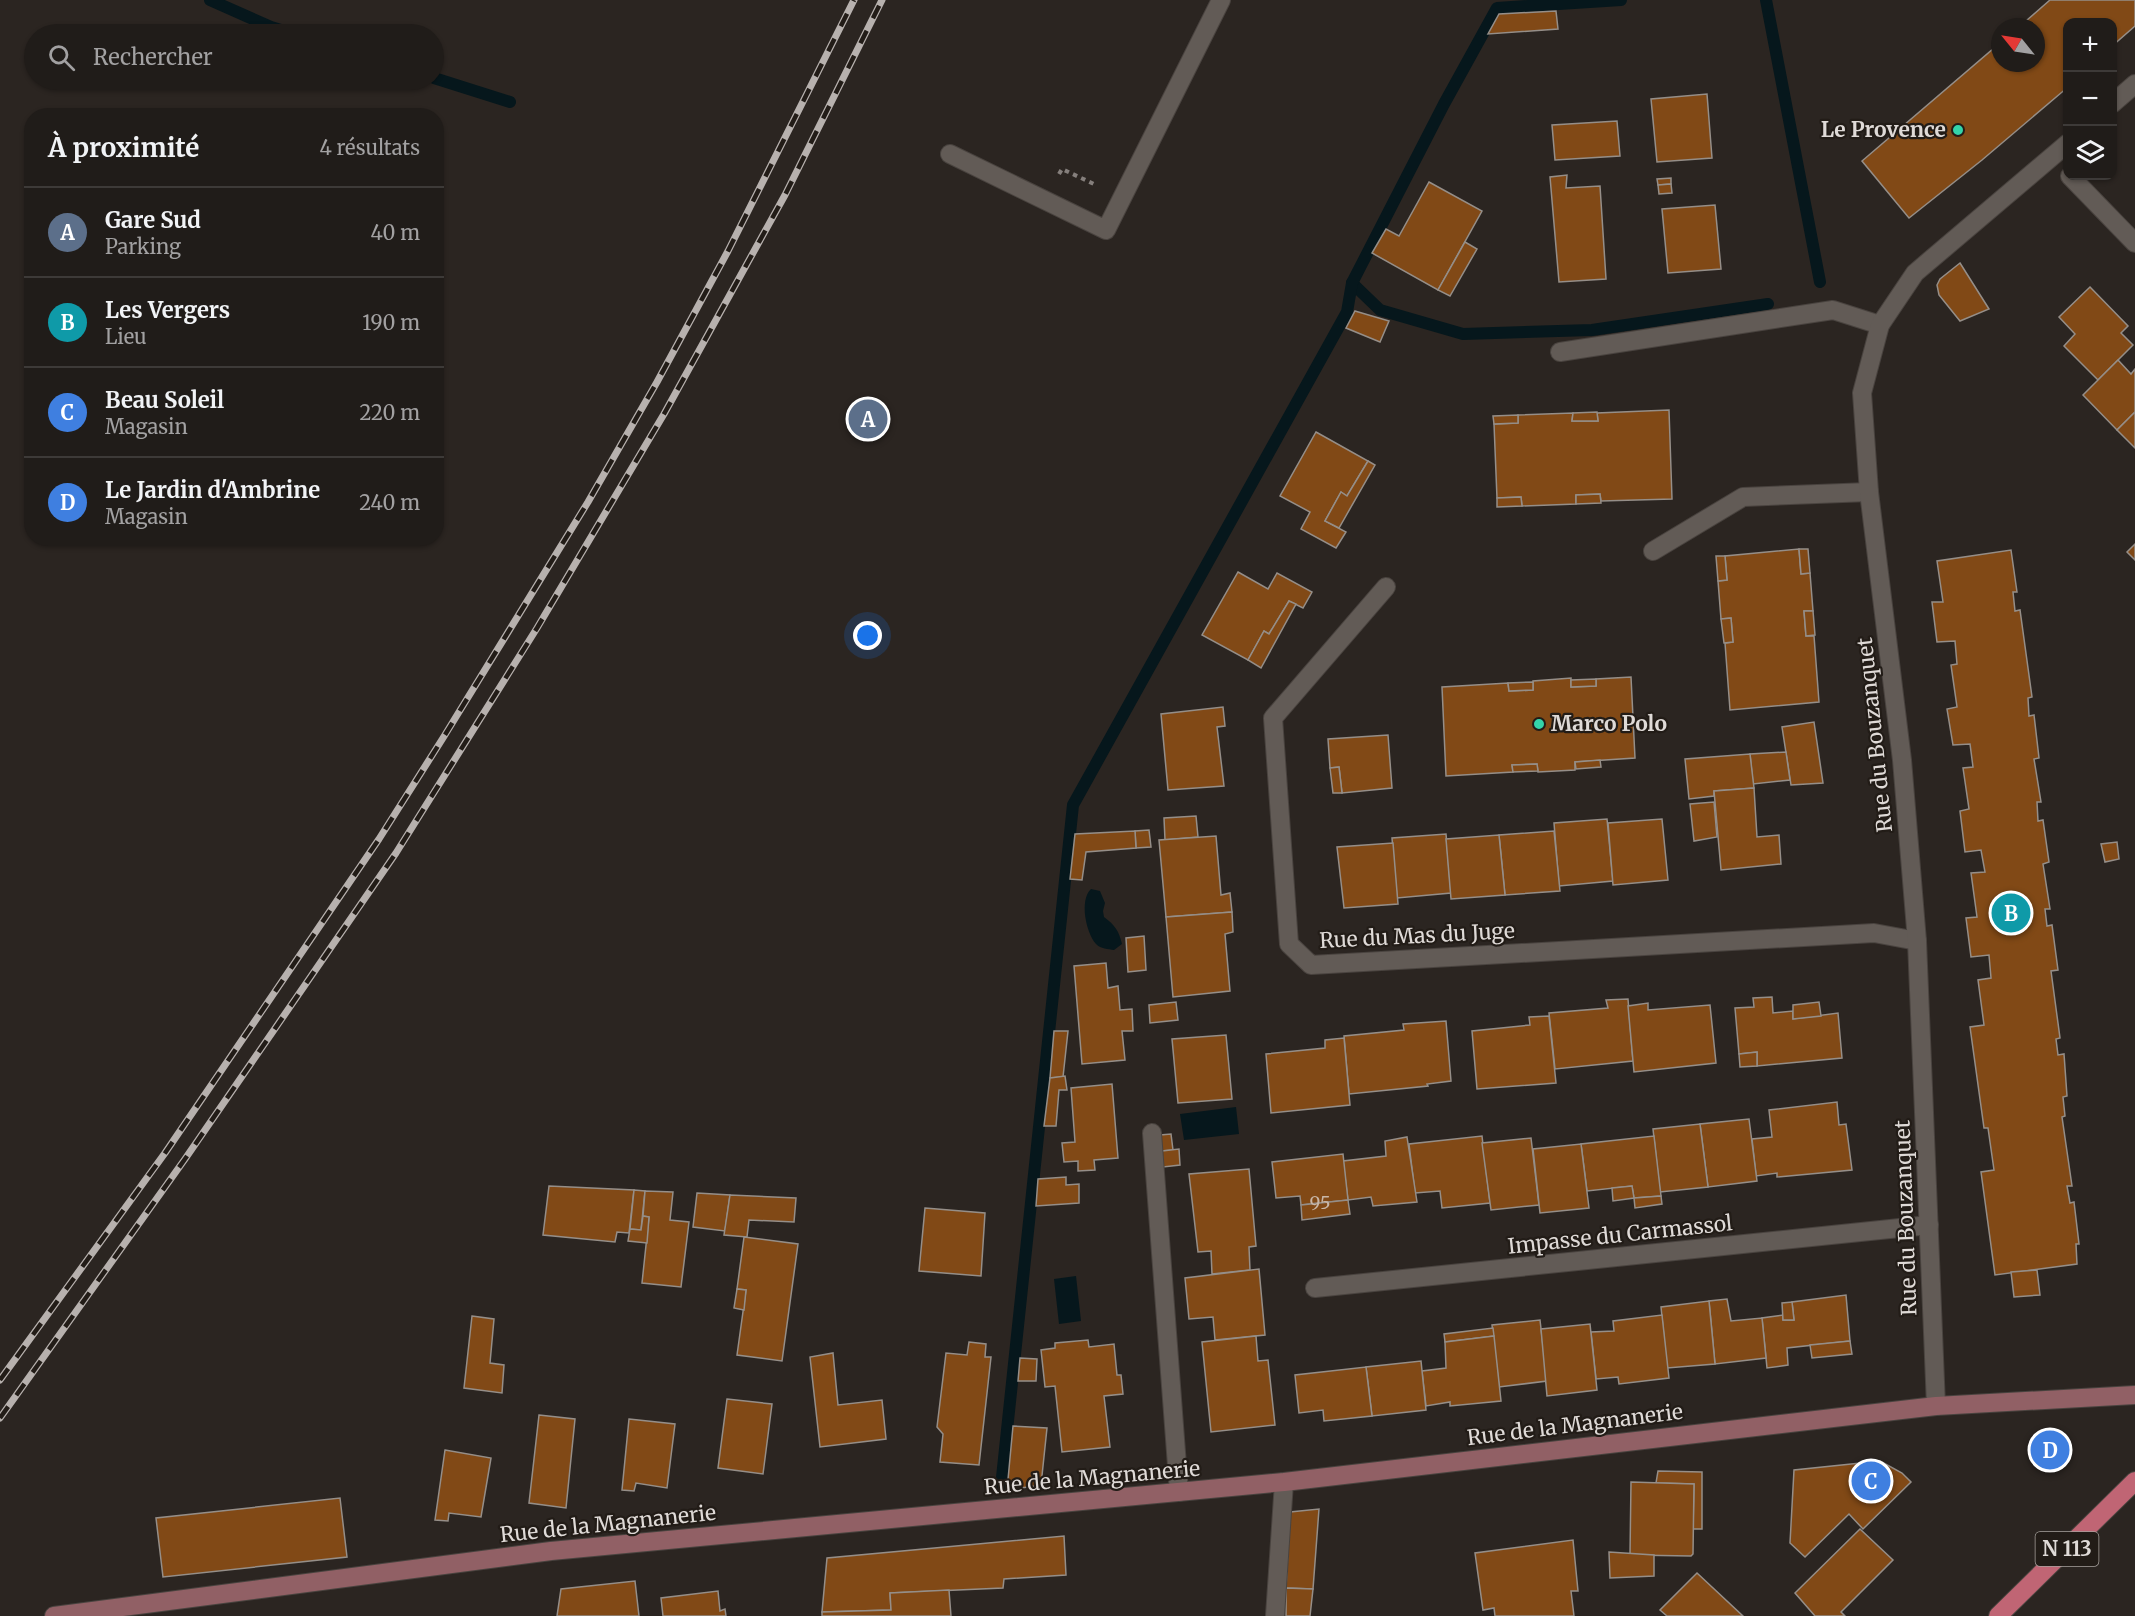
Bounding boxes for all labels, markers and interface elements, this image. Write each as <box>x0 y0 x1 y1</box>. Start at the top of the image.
north arrow <box>1991 18 2045 72</box>
map controls <box>2063 18 2117 180</box>
button: + <box>2063 18 2117 72</box>
search box <box>24 24 444 90</box>
icon: search <box>45 41 78 74</box>
text: Rechercher <box>93 43 213 71</box>
button: − <box>2063 72 2117 126</box>
place label: Le Provence <box>1821 116 1946 143</box>
marker: Le Provence <box>1951 123 1965 137</box>
button: layers <box>2063 126 2117 180</box>
text: À proximité <box>48 131 199 164</box>
text: 4 résultats <box>319 135 420 160</box>
text: Gare Sud <box>105 206 201 234</box>
text: A <box>60 220 75 245</box>
text: 40 m <box>370 220 420 245</box>
text: Parking <box>105 234 181 259</box>
text: Les Vergers <box>105 296 230 324</box>
text: B <box>61 310 74 335</box>
text: 190 m <box>362 310 420 335</box>
text: Lieu <box>105 324 147 349</box>
text: Beau Soleil <box>105 386 224 414</box>
pin: A <box>848 396 888 442</box>
text: C <box>61 400 74 425</box>
text: 220 m <box>360 400 420 425</box>
text: Magasin <box>105 414 188 439</box>
text: Le Jardin d'Ambrine <box>105 476 320 504</box>
text: D <box>60 490 75 515</box>
text: 240 m <box>359 490 420 515</box>
text: Magasin <box>105 504 188 529</box>
your location <box>853 621 882 650</box>
street label: Rue du Bouzanquet <box>1851 636 1898 834</box>
place label: Marco Polo <box>1551 710 1667 737</box>
marker: Marco Polo <box>1532 717 1546 731</box>
pin: B <box>1992 890 2030 936</box>
street label: Rue du Mas du Juge <box>1319 917 1515 954</box>
street label: Rue du Bouzanquet <box>1889 1120 1922 1316</box>
house number: 95 <box>1310 1191 1331 1214</box>
street label: Impasse du Carmassol <box>1506 1209 1734 1260</box>
street label: Rue de la Magnanerie <box>1466 1398 1684 1451</box>
pin: D <box>2030 1428 2070 1472</box>
street label: Rue de la Magnanerie <box>983 1455 1201 1500</box>
pin: C <box>1852 1458 1890 1504</box>
street label: Rue de la Magnanerie <box>499 1499 717 1548</box>
road number: N 113 <box>2036 1532 2098 1566</box>

